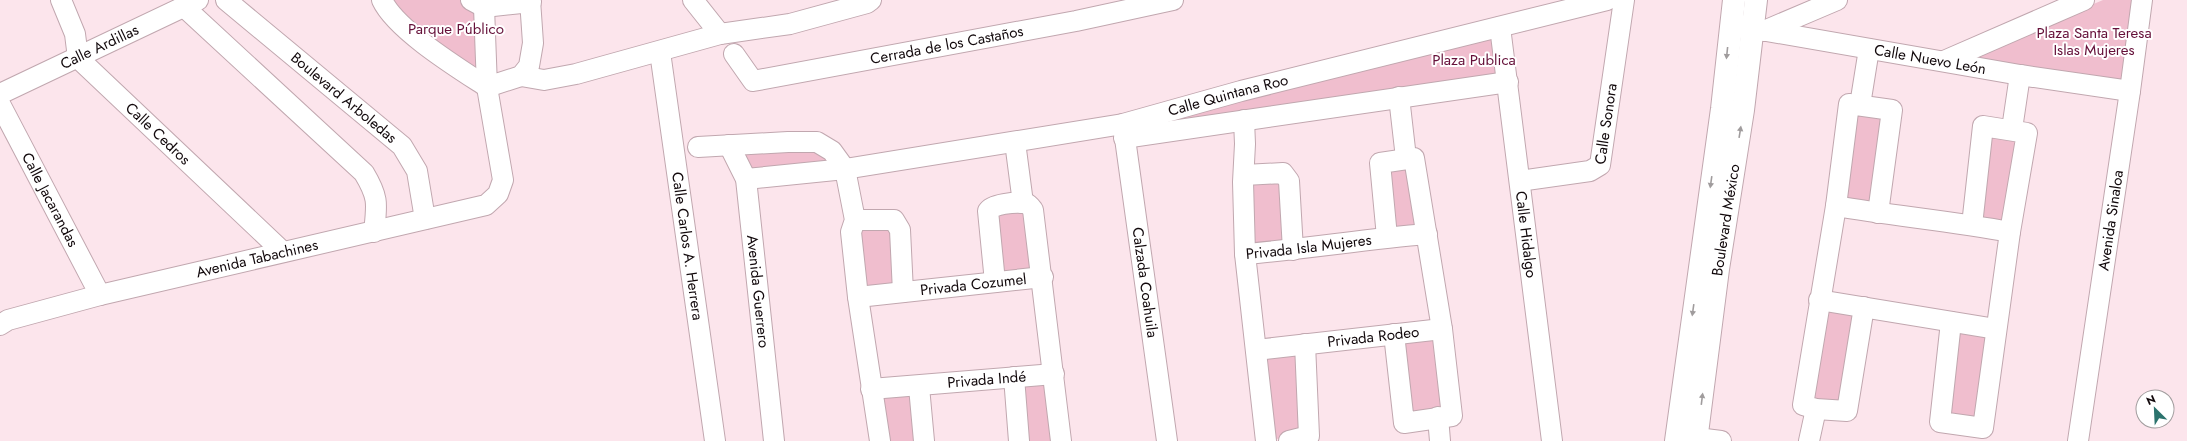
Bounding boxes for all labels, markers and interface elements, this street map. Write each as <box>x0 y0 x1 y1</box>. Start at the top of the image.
park label: Parque Público <box>408 18 504 40</box>
street label: Calle Ardillas <box>57 19 142 75</box>
street label: Cerrada de los Castaños <box>868 20 1025 70</box>
park label: Plaza Santa Teresa Islas Mujeres <box>2036 22 2152 61</box>
street label: Calle Nuevo León <box>1872 39 1988 80</box>
street label: Boulevard Arboledas <box>286 47 402 148</box>
one-way arrow <box>1724 47 1731 59</box>
park label: Plaza Publica <box>1432 49 1516 71</box>
street label: Calle Quintana Roo <box>1165 69 1290 122</box>
street label: Calle Sonora <box>1589 82 1623 166</box>
street label: Calle Cedros <box>120 97 195 170</box>
one-way arrow <box>1737 126 1743 138</box>
street label: Calle Jacarandas <box>16 149 84 251</box>
street label: Boulevard México <box>1706 162 1745 277</box>
street label: Avenida Sinaloa <box>2092 169 2129 272</box>
street label: Calle Carlos A. Herrera <box>666 170 709 322</box>
one-way arrow <box>1708 176 1714 188</box>
street label: Calle Hidalgo <box>1510 190 1542 279</box>
street label: Calzada Coahuila <box>1126 226 1164 339</box>
street label: Privada Isla Mujeres <box>1245 229 1373 265</box>
street label: Avenida Tabachines <box>194 234 320 283</box>
street label: Avenida Guerrero <box>741 234 775 349</box>
street label: Privada Cozumel <box>919 268 1028 301</box>
one-way arrow <box>1690 304 1697 316</box>
street label: Privada Rodeo <box>1326 321 1420 353</box>
street label: Privada Indé <box>946 365 1027 394</box>
north arrow <box>2135 389 2175 429</box>
text: N <box>2144 391 2158 409</box>
one-way arrow <box>1699 393 1705 405</box>

